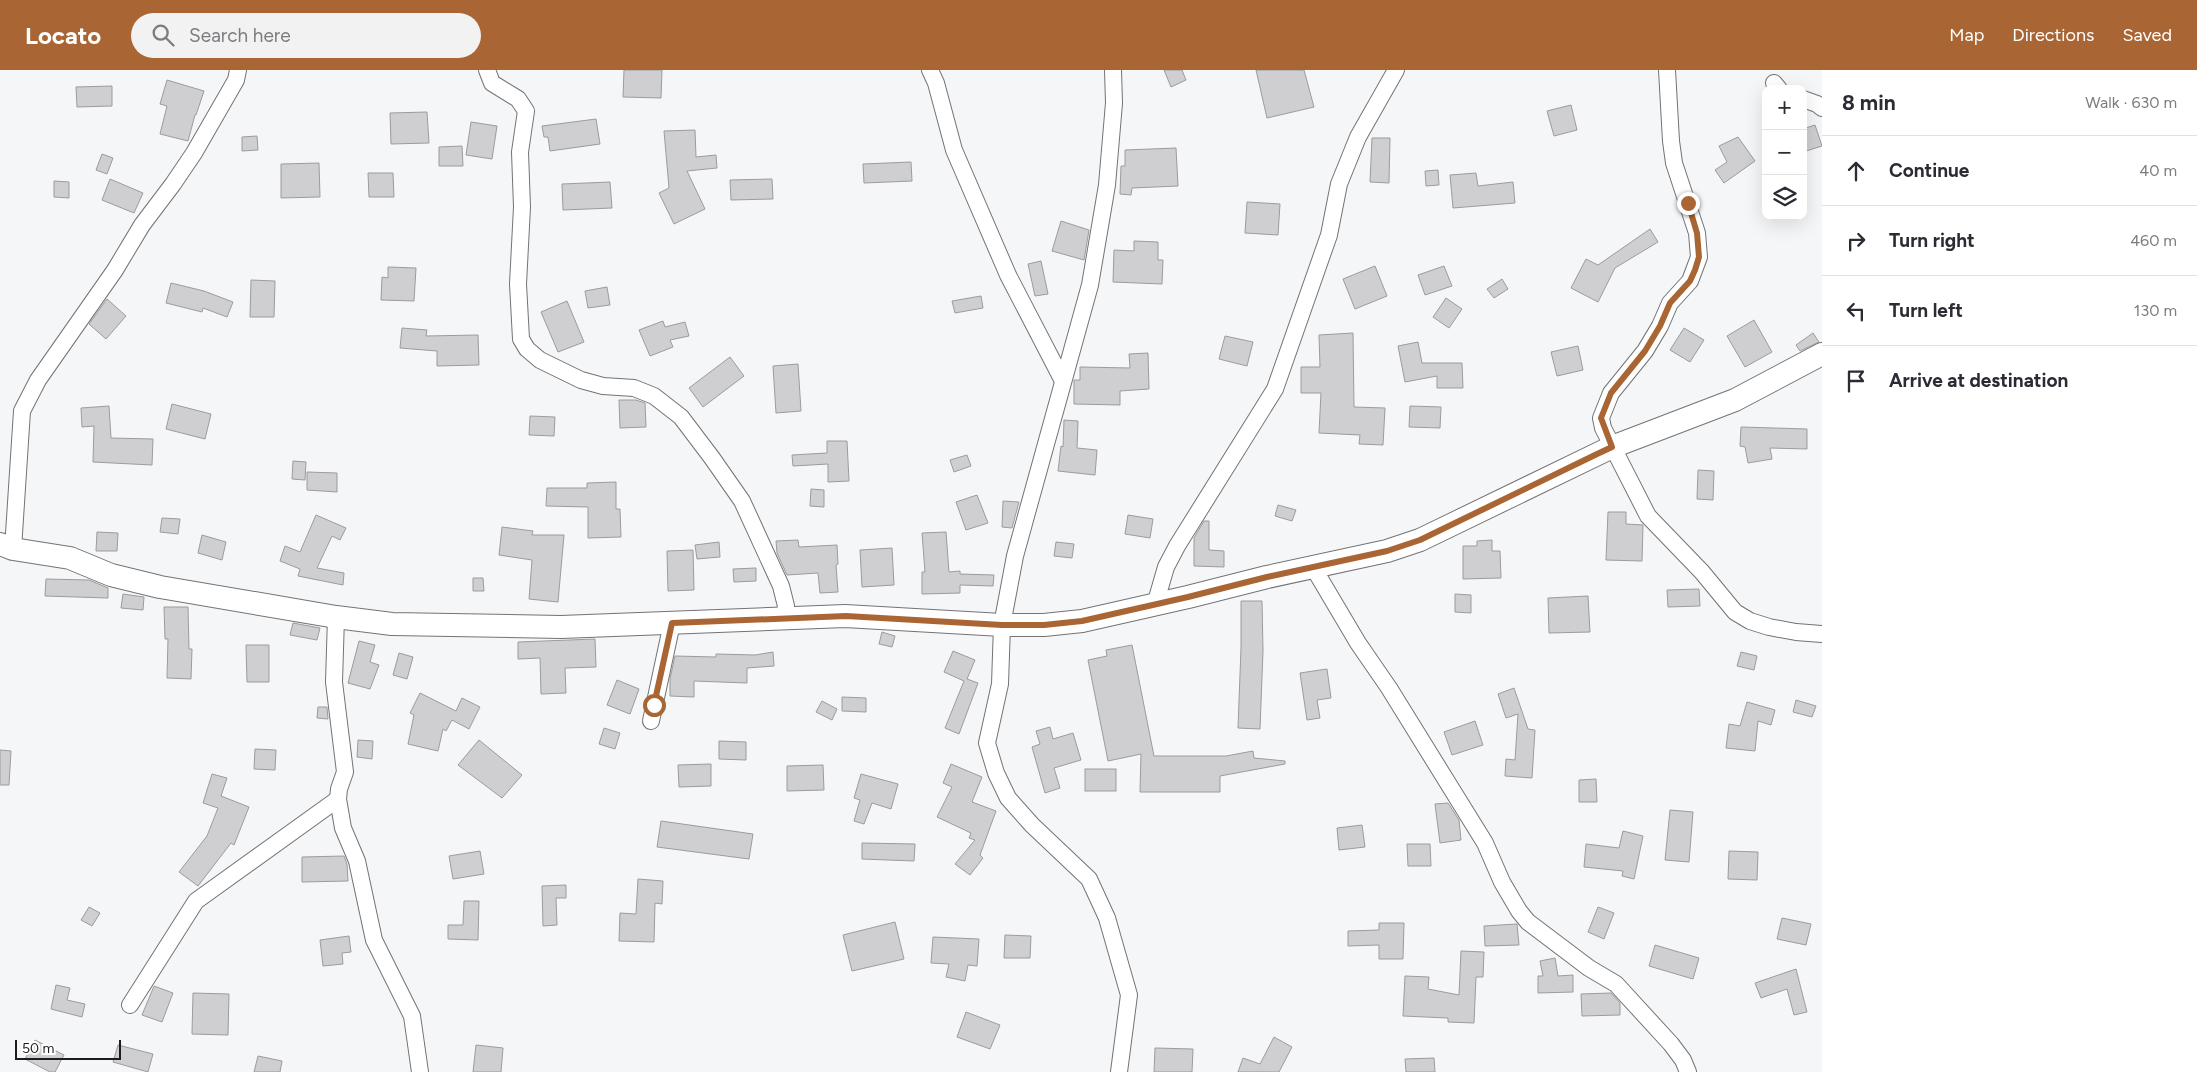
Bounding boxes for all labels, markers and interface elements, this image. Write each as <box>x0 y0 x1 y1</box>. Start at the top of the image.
search box <box>131 13 481 58</box>
text: Locato <box>25 21 101 50</box>
icon: search <box>149 21 177 49</box>
text: Search here <box>189 24 291 47</box>
text: Map <box>1949 24 1984 46</box>
text: Directions <box>2012 24 2094 46</box>
text: Saved <box>2122 24 2172 46</box>
map controls <box>1762 85 1807 220</box>
button: + <box>1762 85 1807 130</box>
text: 8 min <box>1842 90 1896 115</box>
text: Walk · 630 m <box>2085 93 2177 112</box>
button: − <box>1762 130 1807 175</box>
icon: ahead <box>1842 157 1870 185</box>
text: Continue <box>1889 159 1969 182</box>
text: 40 m <box>2139 161 2177 180</box>
button: layers <box>1762 175 1807 220</box>
route end <box>1677 192 1700 215</box>
icon: right <box>1842 227 1870 255</box>
text: Turn right <box>1889 229 1975 252</box>
text: 460 m <box>2130 231 2177 250</box>
icon: left <box>1842 297 1870 325</box>
text: Turn left <box>1889 299 1963 322</box>
text: 130 m <box>2134 301 2177 320</box>
icon: arrive <box>1842 367 1870 395</box>
text: Arrive at destination <box>1889 369 2068 392</box>
route start <box>643 694 666 717</box>
scale bar <box>15 1037 121 1060</box>
text: 50 m <box>22 1040 54 1057</box>

